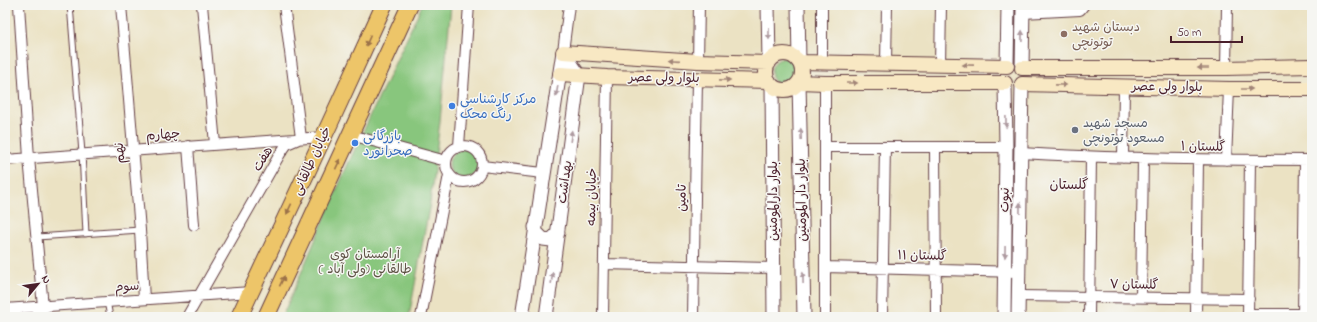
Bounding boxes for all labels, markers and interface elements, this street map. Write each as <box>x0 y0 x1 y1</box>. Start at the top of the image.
place label: دبستان شهید توتونچی <box>1072 18 1140 52</box>
scale bar <box>1171 18 1242 44</box>
text: 50 m <box>1177 24 1201 42</box>
one-way arrow <box>766 28 772 41</box>
one-way arrow <box>1019 29 1025 42</box>
marker: دبستان شهید توتونچی <box>1059 29 1069 39</box>
one-way arrow <box>365 35 371 46</box>
one-way arrow <box>668 56 680 63</box>
one-way arrow <box>962 62 974 69</box>
one-way arrow <box>1196 65 1209 71</box>
street label: بلوار ولی عصر <box>627 68 700 88</box>
one-way arrow <box>719 77 732 83</box>
street label: بلوار ولی عصر <box>1130 77 1203 97</box>
one-way arrow <box>846 80 859 86</box>
one-way arrow <box>1055 82 1068 88</box>
one-way arrow <box>554 85 560 97</box>
one-way arrow <box>1241 86 1254 92</box>
place label: مرکز کارشناسی رنگ محک <box>460 90 536 124</box>
marker: مرکز کارشناسی رنگ محک <box>447 101 457 111</box>
place label: مسجد شهید مسعود توتونچی <box>1083 114 1165 148</box>
one-way arrow <box>1002 116 1009 128</box>
street label: خیابان طالقانی <box>288 123 336 199</box>
street label: چهارم <box>145 124 181 146</box>
marker: مسجد شهید مسعود توتونچی <box>1070 125 1080 135</box>
place label: بازرگانی صحرانورد <box>363 127 412 161</box>
one-way arrow <box>798 127 804 140</box>
one-way arrow <box>568 130 574 142</box>
street label: گلستان ۱ <box>1181 137 1226 157</box>
marker: بازرگانی صحرانورد <box>350 138 360 148</box>
street label: نهم <box>110 142 130 164</box>
street label: هفت <box>248 143 278 175</box>
one-way arrow <box>335 158 341 169</box>
street label: بلوار دار المومنین <box>792 158 812 242</box>
street label: بهداشت <box>553 159 577 205</box>
street label: بلوار دارالمومنین <box>764 161 783 241</box>
street label: خیابان بیمه <box>582 168 602 226</box>
district label: گلستان <box>1049 175 1089 196</box>
street label: تامین <box>672 184 692 212</box>
street label: نبوت <box>995 187 1015 213</box>
one-way arrow <box>1017 201 1023 214</box>
one-way arrow <box>286 203 293 215</box>
park label: آرامستان کوی طالقانی (ولی آباد ) <box>318 245 412 279</box>
street label: گلستان ۱۱ <box>897 246 947 266</box>
one-way arrow <box>1001 246 1008 258</box>
north arrow <box>18 264 58 304</box>
one-way arrow <box>800 271 806 284</box>
one-way arrow <box>549 272 555 284</box>
text: N <box>37 273 55 287</box>
street label: گلستان ۷ <box>1109 275 1159 295</box>
one-way arrow <box>279 276 285 287</box>
street label: سوم <box>114 277 140 297</box>

